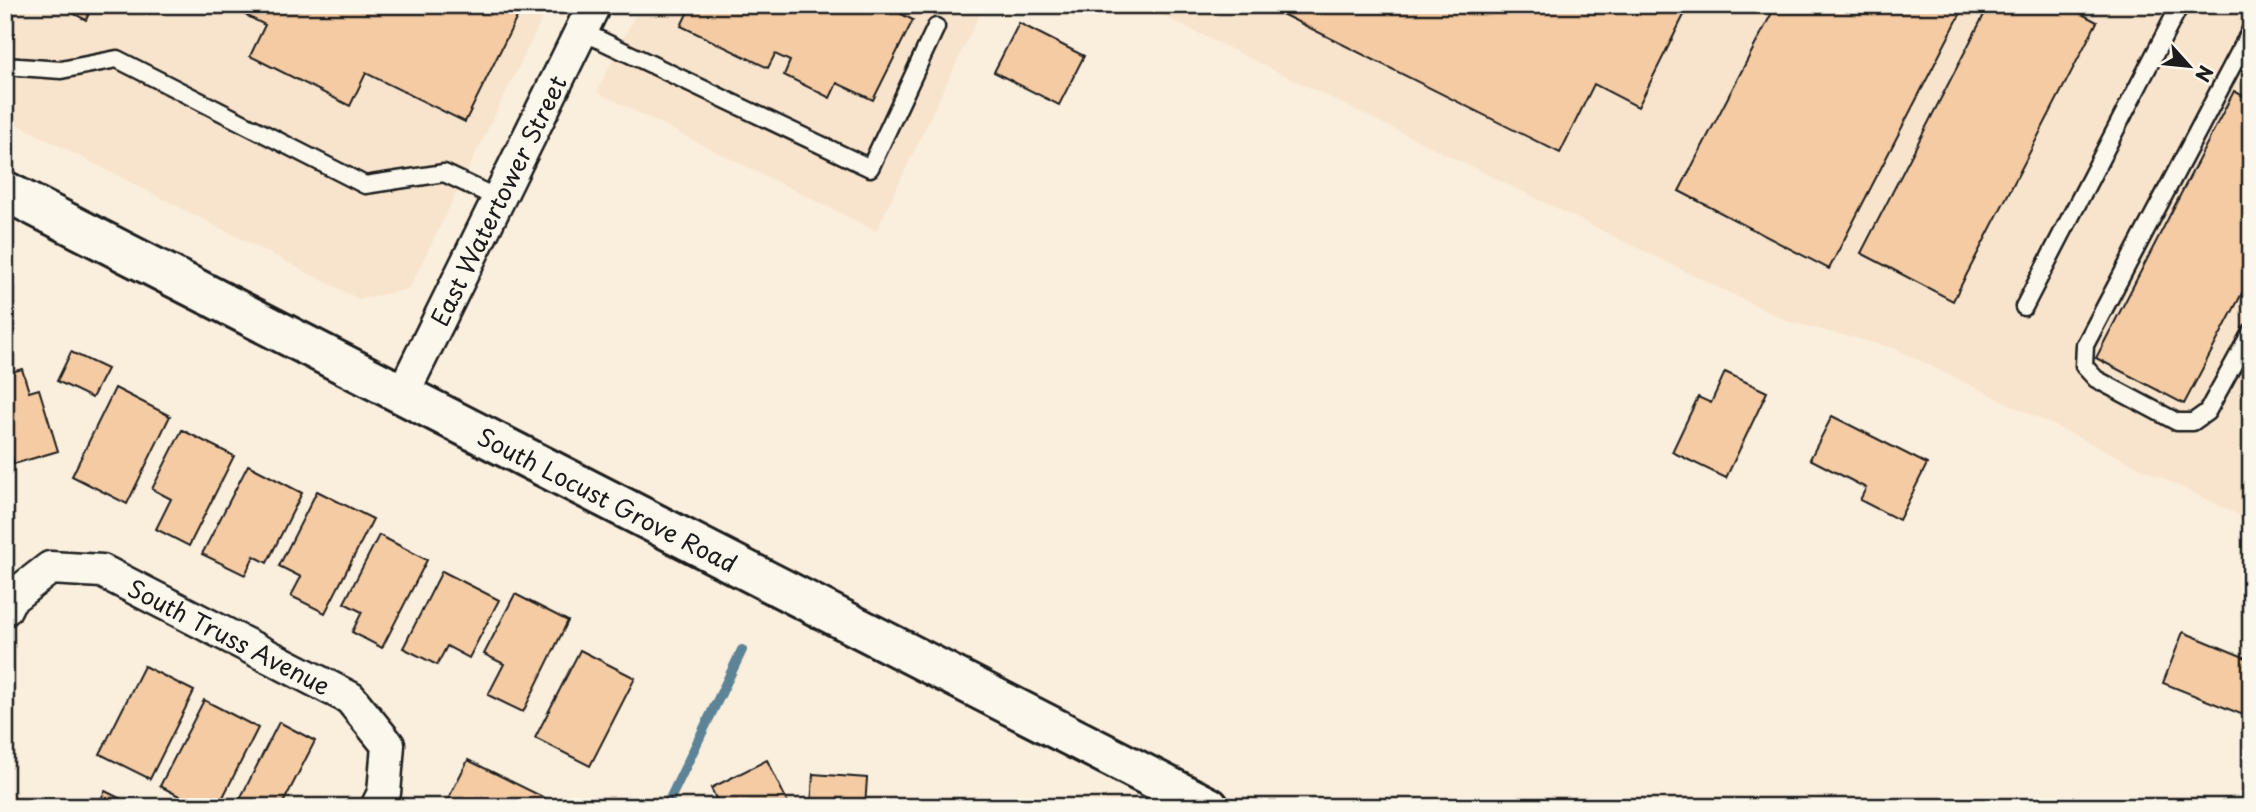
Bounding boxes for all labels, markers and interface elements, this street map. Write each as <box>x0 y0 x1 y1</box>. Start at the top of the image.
north arrow <box>2154 32 2224 102</box>
text: N <box>2189 61 2221 87</box>
street label: East Watertower Street <box>421 69 575 332</box>
street label: South Locust Grove Road <box>472 418 744 581</box>
street label: South Truss Avenue <box>122 569 337 703</box>

